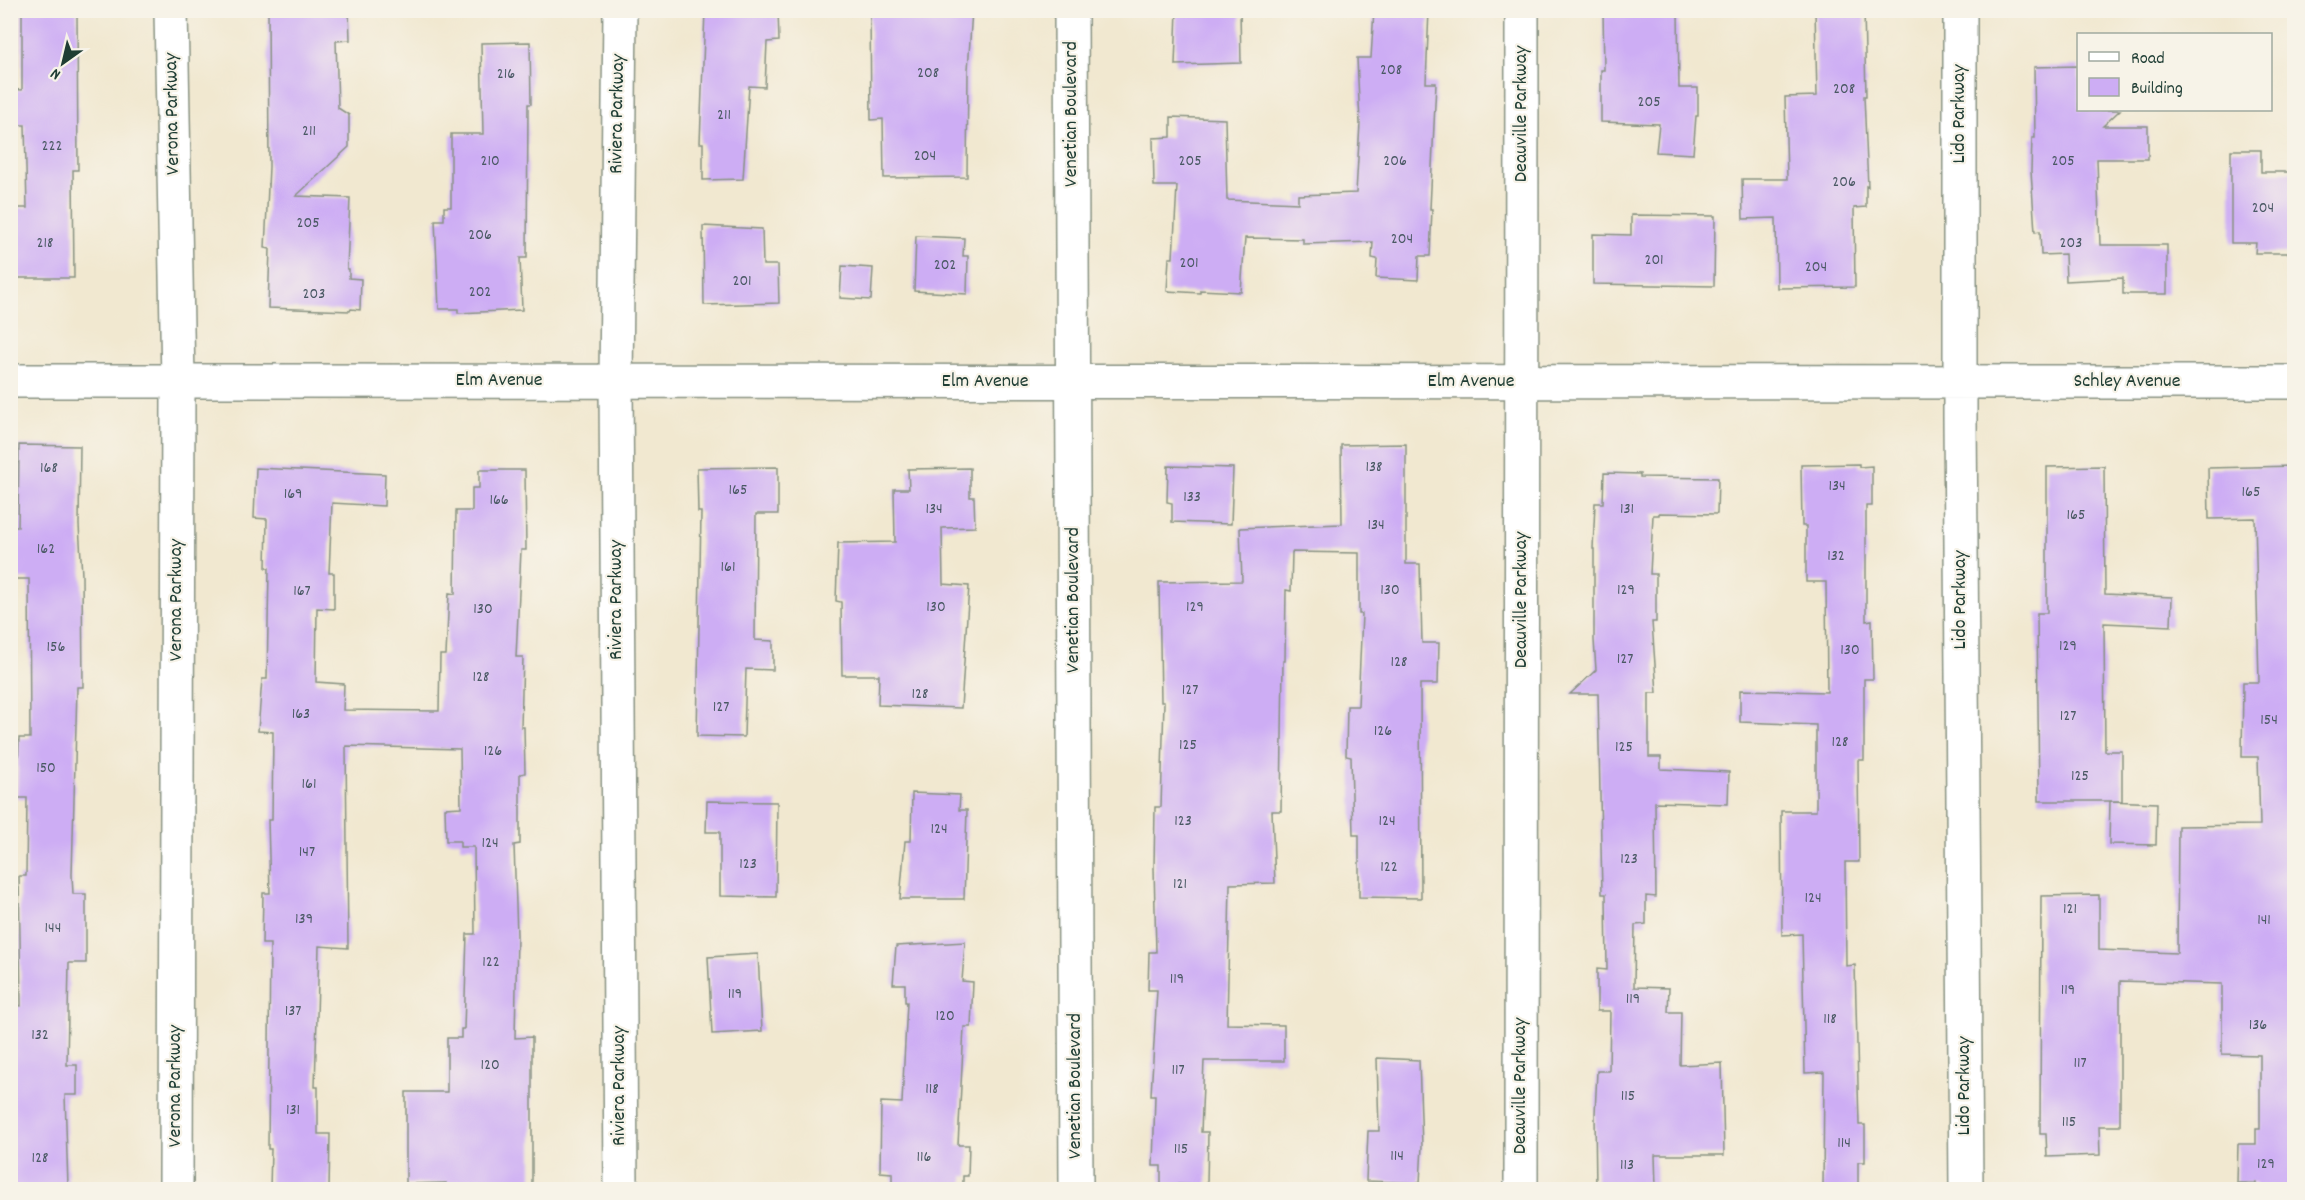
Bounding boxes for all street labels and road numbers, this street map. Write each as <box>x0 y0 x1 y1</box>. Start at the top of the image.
street label: Venetian Boulevard <box>1058 41 1086 187</box>
street label: Deauville Parkway <box>1508 45 1536 182</box>
street label: Verona Parkway <box>158 52 188 175</box>
street label: Riviera Parkway <box>603 53 633 174</box>
street label: Lido Parkway <box>1946 64 1974 164</box>
street label: Elm Avenue <box>456 367 543 395</box>
street label: Elm Avenue <box>942 368 1029 396</box>
street label: Elm Avenue <box>1428 368 1515 396</box>
street label: Schley Avenue <box>2074 368 2181 396</box>
street label: Venetian Boulevard <box>1060 527 1088 673</box>
street label: Deauville Parkway <box>1508 531 1536 668</box>
street label: Verona Parkway <box>163 538 191 661</box>
street label: Riviera Parkway <box>603 539 631 660</box>
street label: Lido Parkway <box>1947 550 1975 650</box>
street label: Venetian Boulevard <box>1062 1013 1090 1159</box>
street label: Deauville Parkway <box>1507 1017 1535 1154</box>
street label: Verona Parkway <box>162 1024 190 1147</box>
street label: Riviera Parkway <box>606 1025 634 1146</box>
street label: Lido Parkway <box>1951 1036 1979 1136</box>

